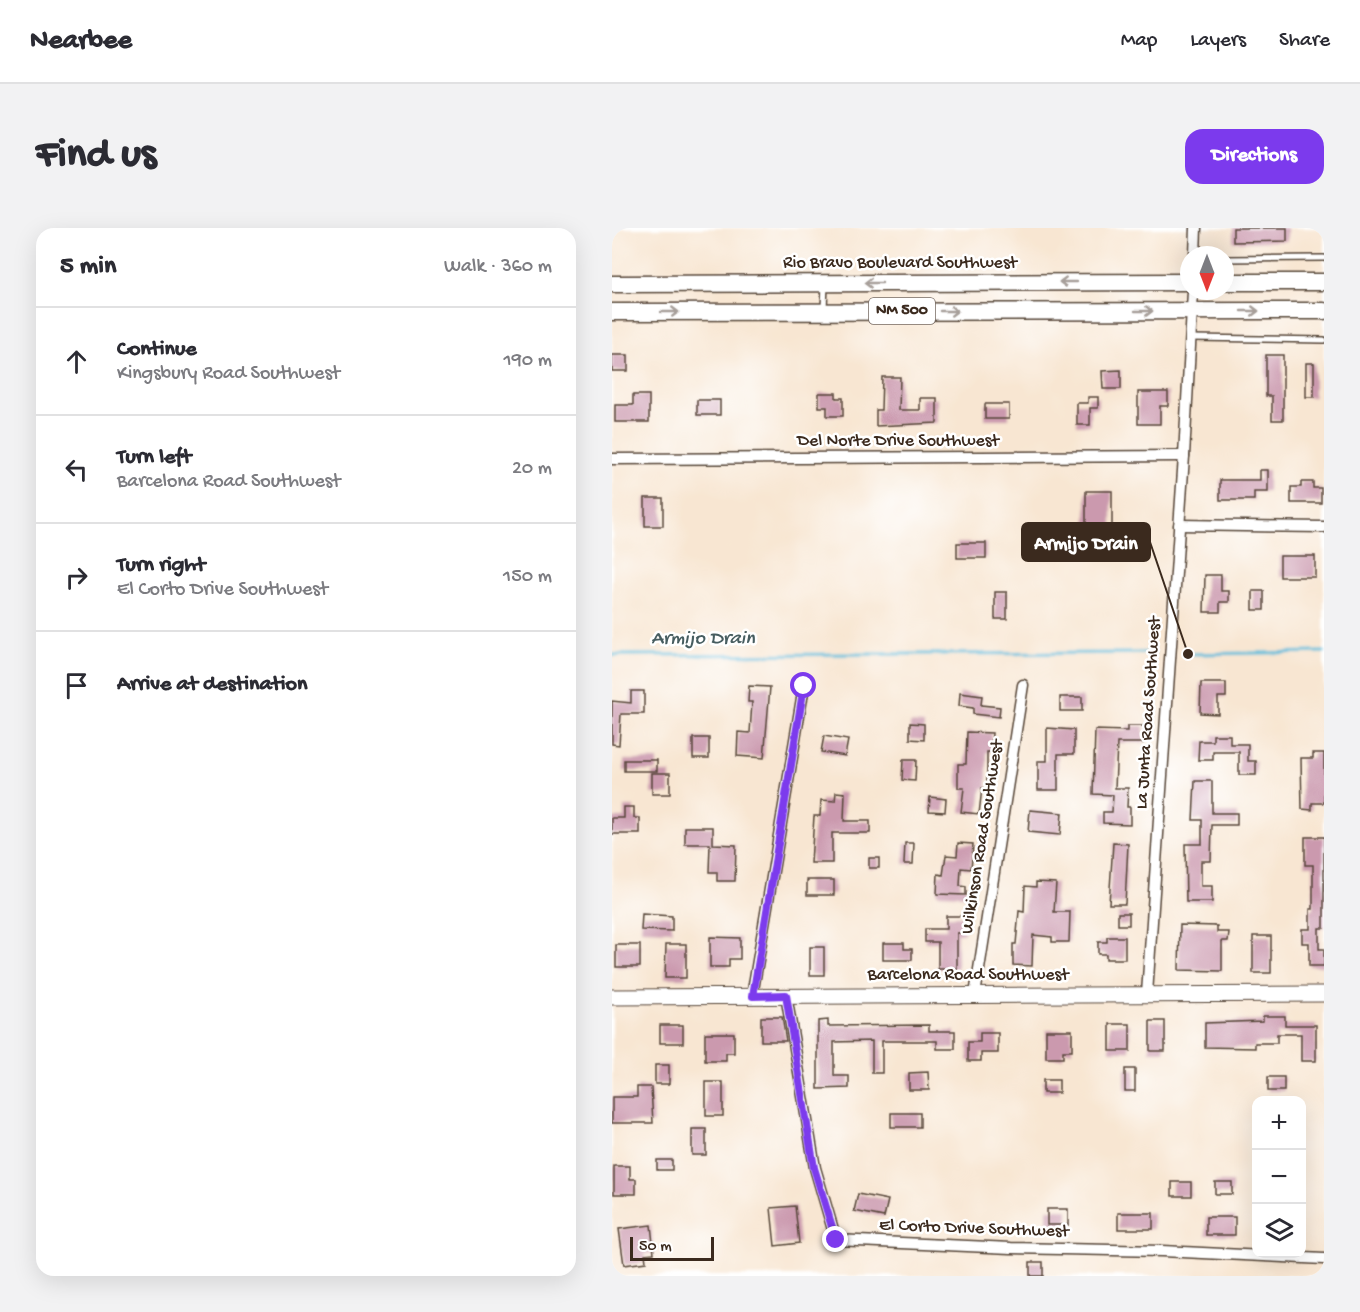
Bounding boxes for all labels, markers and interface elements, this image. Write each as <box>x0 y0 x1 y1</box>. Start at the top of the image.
text: Nearbee <box>30 25 132 58</box>
text: Map <box>1121 29 1157 54</box>
text: Layers <box>1190 29 1246 54</box>
text: Share <box>1279 29 1330 54</box>
button: Directions <box>1185 129 1324 184</box>
text: Find us <box>36 132 156 181</box>
north arrow <box>1180 246 1234 300</box>
text: 5 min <box>60 252 116 283</box>
street label: Rio Bravo Boulevard Southwest <box>783 253 1019 274</box>
text: Walk · 360 m <box>444 256 552 279</box>
one-way arrow <box>1058 276 1078 288</box>
one-way arrow <box>863 277 883 289</box>
road number: NM 500 <box>869 298 935 324</box>
one-way arrow <box>939 305 959 317</box>
one-way arrow <box>1134 305 1154 317</box>
one-way arrow <box>1240 305 1260 317</box>
one-way arrow <box>660 306 680 318</box>
text: Continue <box>117 337 197 363</box>
icon: ahead <box>60 345 93 378</box>
text: 190 m <box>504 350 552 373</box>
text: Kingsbury Road Southwest <box>117 363 340 386</box>
street label: Del Norte Drive Southwest <box>796 431 1000 452</box>
text: Turn left <box>117 445 191 471</box>
icon: left <box>60 453 93 486</box>
text: 20 m <box>512 458 552 481</box>
text: Barcelona Road Southwest <box>117 471 340 494</box>
callout: Armijo Drain <box>1022 523 1150 561</box>
text: Armijo Drain <box>1033 534 1138 557</box>
text: Turn right <box>117 553 205 579</box>
icon: right <box>60 561 93 594</box>
text: 150 m <box>503 566 552 589</box>
text: El Corto Drive Southwest <box>117 579 328 602</box>
street label: La Junta Road Southwest <box>1132 614 1166 810</box>
water label: Armijo Drain <box>651 628 755 651</box>
icon: arrive <box>60 669 93 702</box>
text: Arrive at destination <box>117 672 307 698</box>
route start <box>790 672 816 698</box>
street label: Wilkinson Road Southwest <box>957 737 1009 936</box>
street label: Barcelona Road Southwest <box>866 965 1070 986</box>
map controls <box>1252 1096 1306 1258</box>
button: + <box>1252 1096 1306 1150</box>
button: − <box>1252 1150 1306 1204</box>
button: layers <box>1252 1204 1306 1258</box>
street label: El Corto Drive Southwest <box>879 1215 1071 1243</box>
route end <box>822 1226 848 1252</box>
scale bar <box>630 1234 714 1262</box>
text: 50 m <box>639 1238 672 1257</box>

